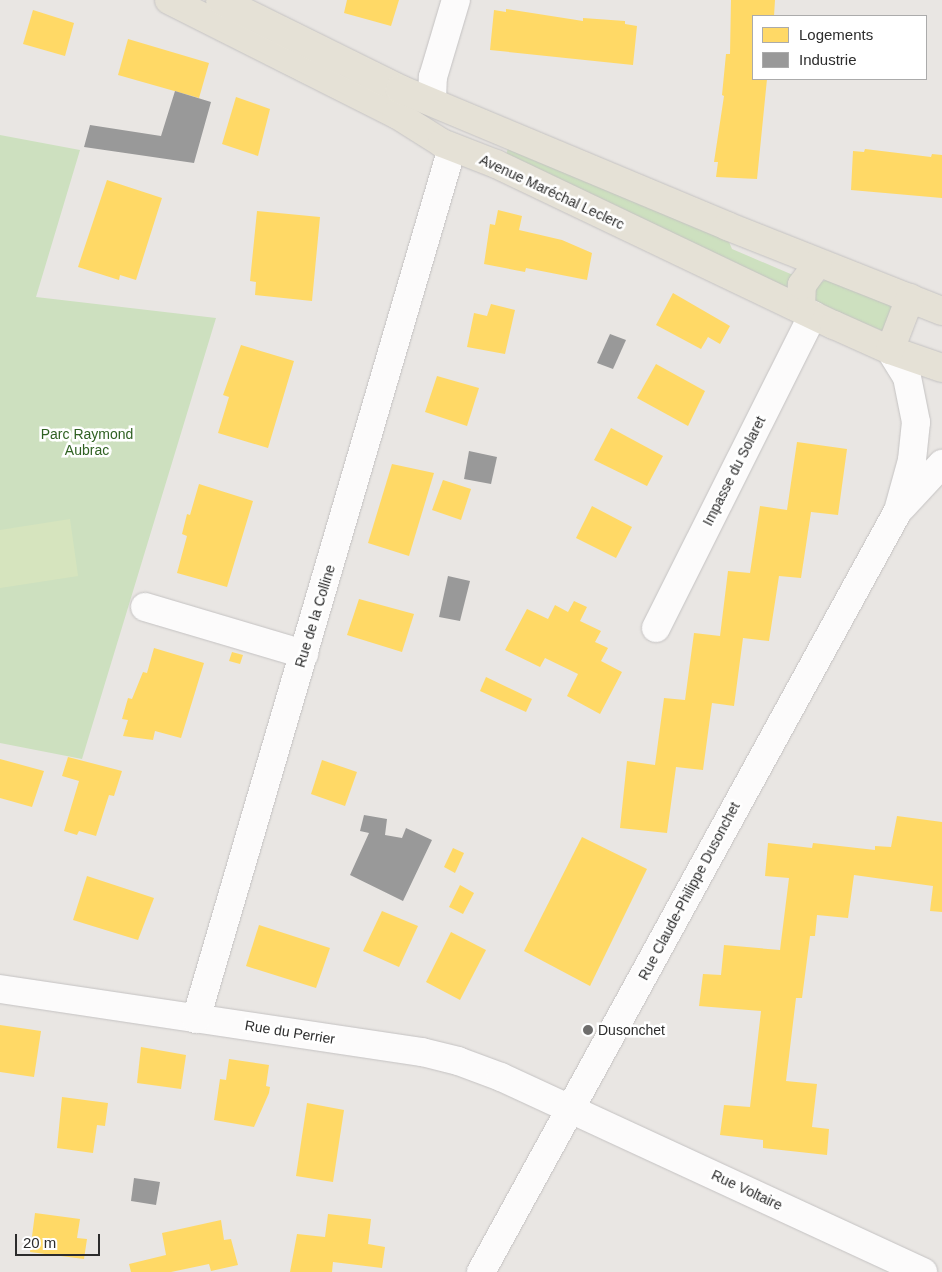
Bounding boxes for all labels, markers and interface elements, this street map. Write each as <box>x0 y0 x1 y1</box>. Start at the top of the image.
legend <box>752 15 927 80</box>
text: Logements <box>799 26 873 43</box>
text: Industrie <box>799 51 857 68</box>
street label: Avenue Maréchal Leclerc <box>477 151 627 233</box>
street label: Impasse du Solaret <box>699 413 769 529</box>
park label: Parc Raymond Aubrac <box>41 426 133 458</box>
street label: Rue de la Colline <box>291 563 339 669</box>
street label: Rue Claude-Philippe Dusonchet <box>635 799 743 983</box>
street label: Rue du Perrier <box>244 1017 336 1047</box>
place label: Dusonchet <box>598 1022 665 1038</box>
marker: Dusonchet <box>582 1024 594 1036</box>
street label: Rue Voltaire <box>709 1166 785 1214</box>
scale bar <box>18 1224 102 1256</box>
text: 20 m <box>23 1234 56 1251</box>

